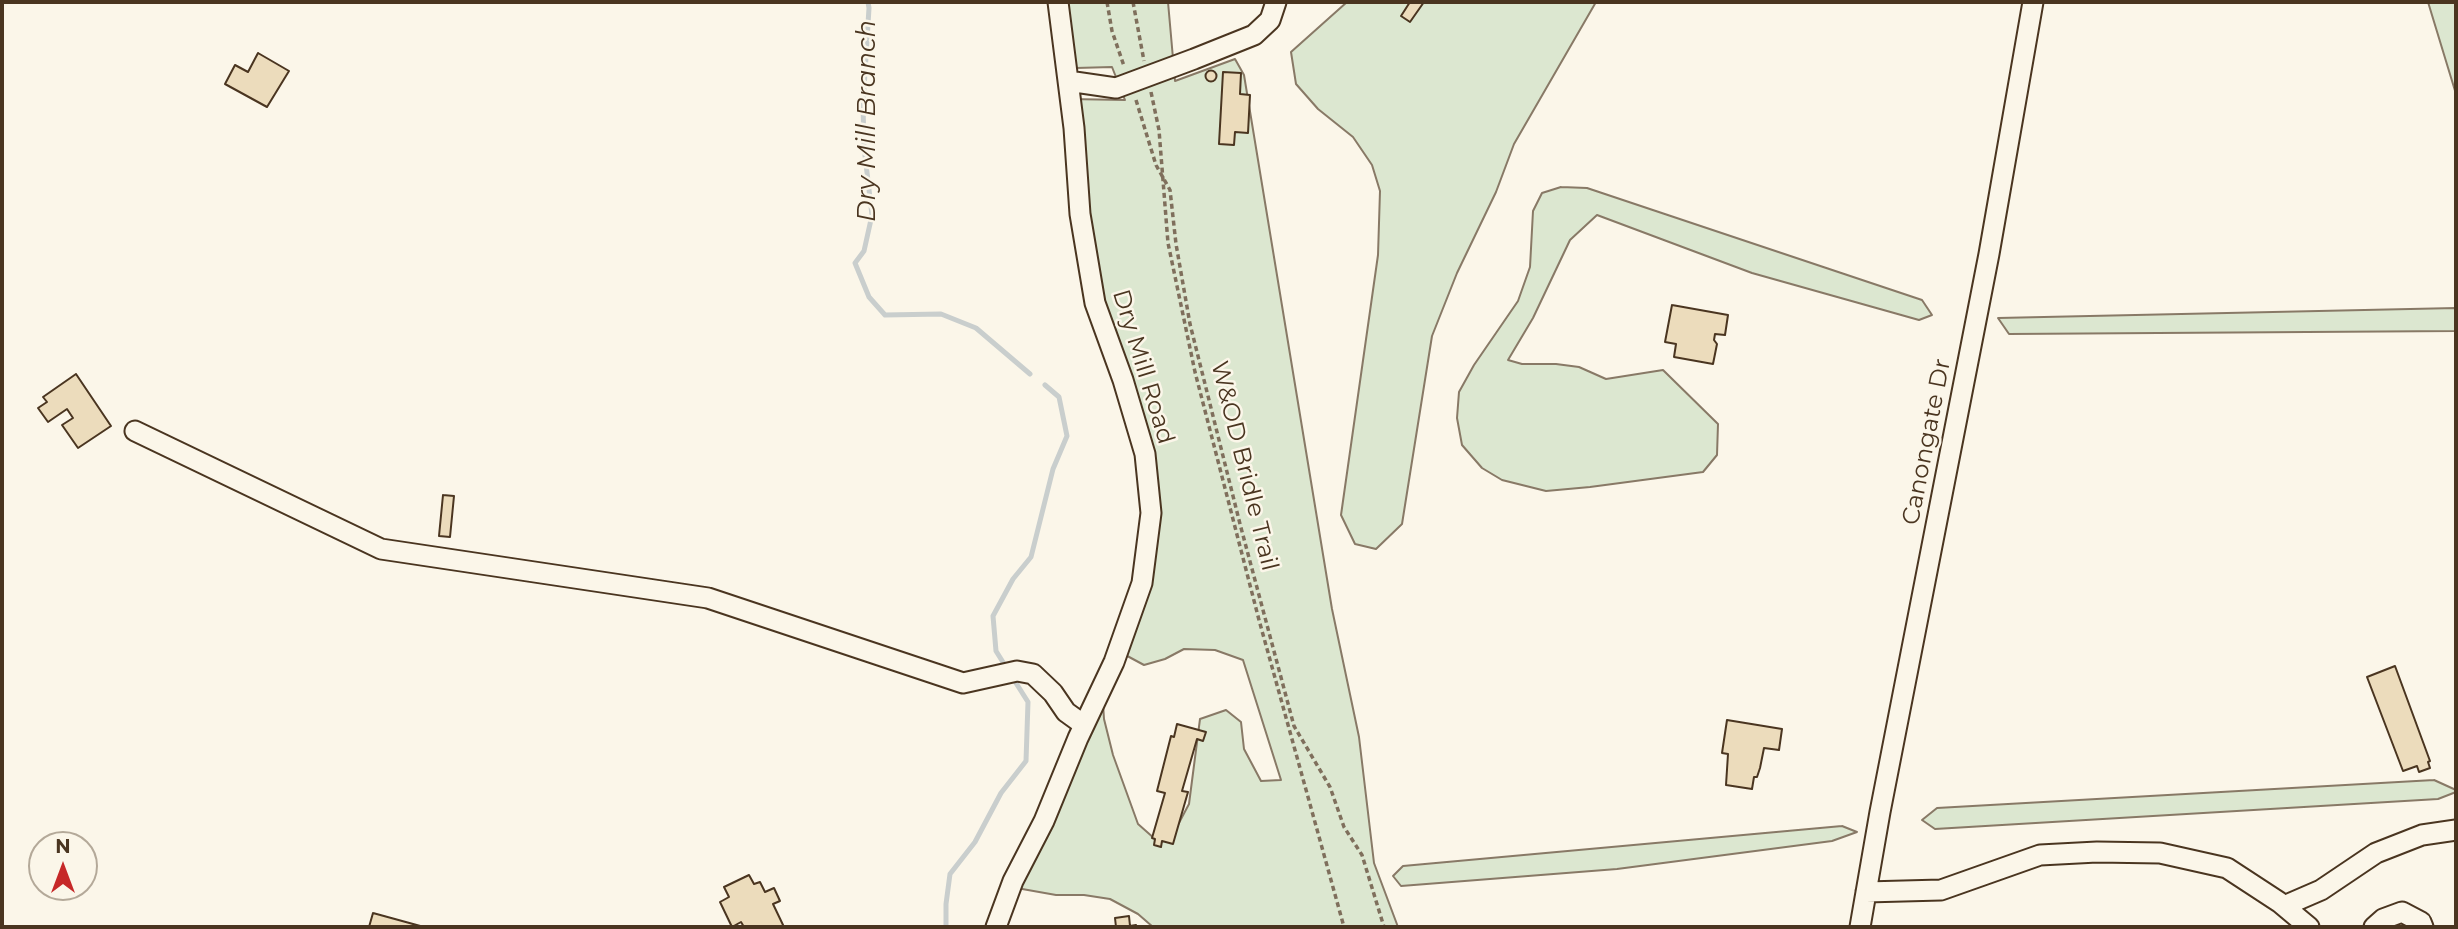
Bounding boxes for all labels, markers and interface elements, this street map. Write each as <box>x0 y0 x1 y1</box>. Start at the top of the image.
water label: Dry Mill Branch <box>851 20 883 222</box>
street label: Dry Mill Road <box>1106 286 1180 448</box>
street label: Canongate Dr <box>1897 356 1957 528</box>
street label: W&OD Bridle Trail <box>1204 358 1284 574</box>
north arrow <box>28 831 98 901</box>
text: N <box>55 835 71 858</box>

